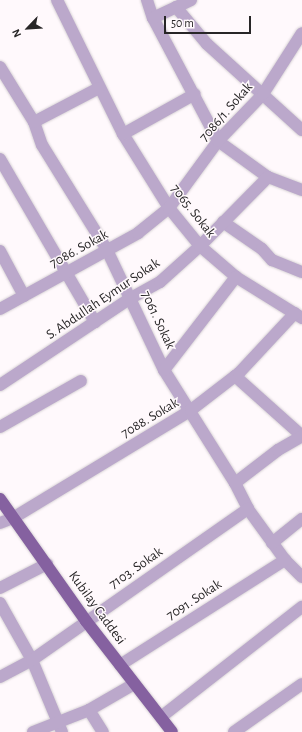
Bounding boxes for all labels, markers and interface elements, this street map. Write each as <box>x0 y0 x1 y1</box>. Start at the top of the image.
north arrow <box>8 8 48 48</box>
scale bar <box>166 8 253 34</box>
text: 50 m <box>171 17 194 29</box>
text: N <box>10 27 23 39</box>
street label: 7086/1. Sokak <box>196 79 256 145</box>
street label: 7065. Sokak <box>167 181 219 241</box>
street label: 7086. Sokak <box>47 226 111 272</box>
street label: S. Abdullah Eymur Sokak <box>43 255 163 343</box>
street label: 7061. Sokak <box>137 288 179 352</box>
street label: 7088. Sokak <box>118 394 182 442</box>
street label: 7103. Sokak <box>106 543 166 593</box>
street label: Kubilay Caddesi <box>65 568 129 648</box>
street label: 7091. Sokak <box>163 576 225 624</box>

